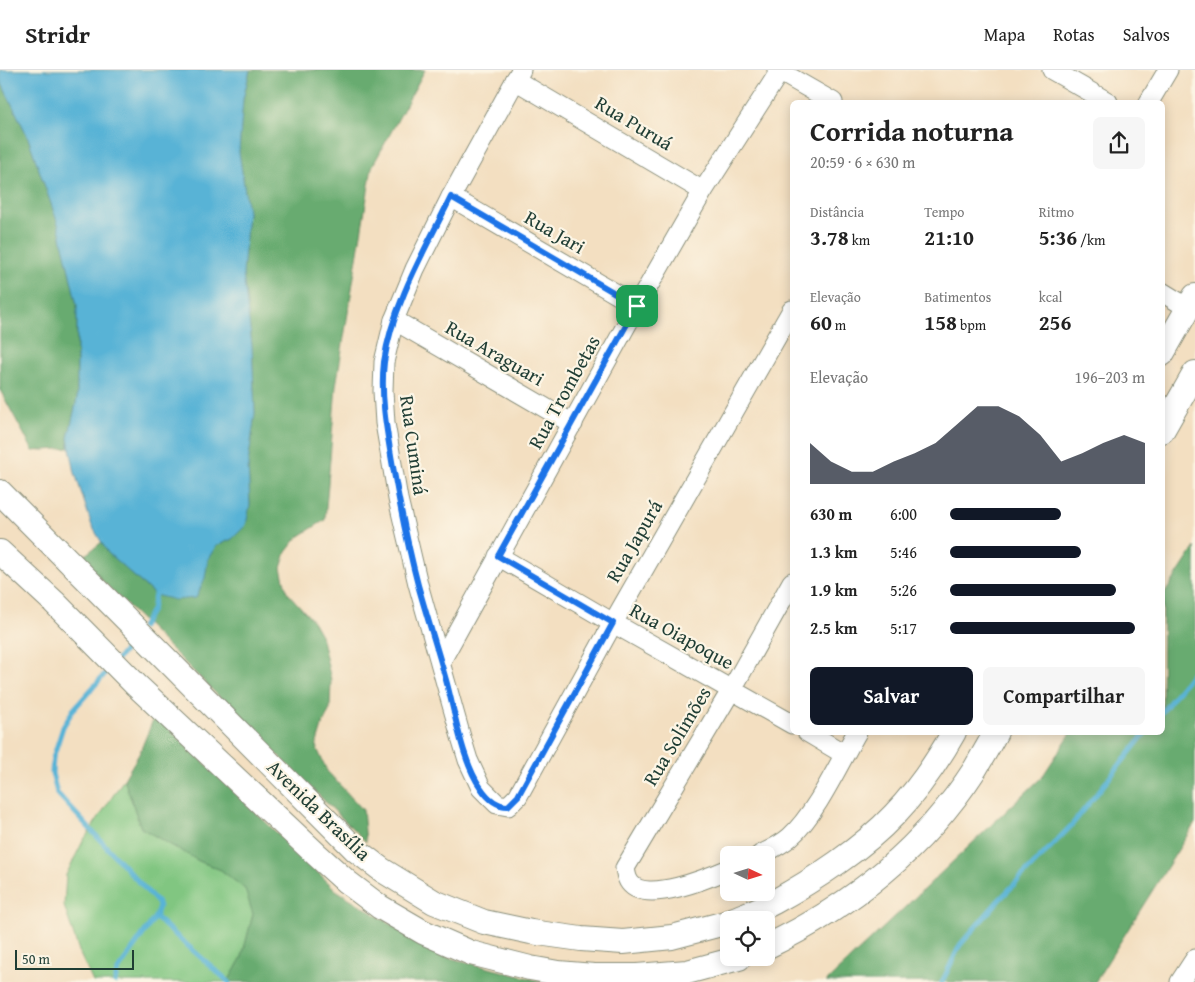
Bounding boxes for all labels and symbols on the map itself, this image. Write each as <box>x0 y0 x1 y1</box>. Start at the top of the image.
street label: Rua Puruá <box>590 88 679 158</box>
street label: Rua Jari <box>520 203 591 261</box>
pin <box>616 285 658 327</box>
street label: Rua Araguari <box>440 313 550 393</box>
street label: Rua Trombetas <box>520 330 607 454</box>
street label: Rua Cuminá <box>393 393 436 497</box>
street label: Rua Japurá <box>598 494 669 588</box>
street label: Rua Oiapoque <box>625 595 740 676</box>
street label: Rua Solimões <box>635 681 718 791</box>
street label: Avenida Brasília <box>261 752 378 867</box>
north arrow <box>720 846 775 901</box>
scale bar <box>15 947 134 970</box>

